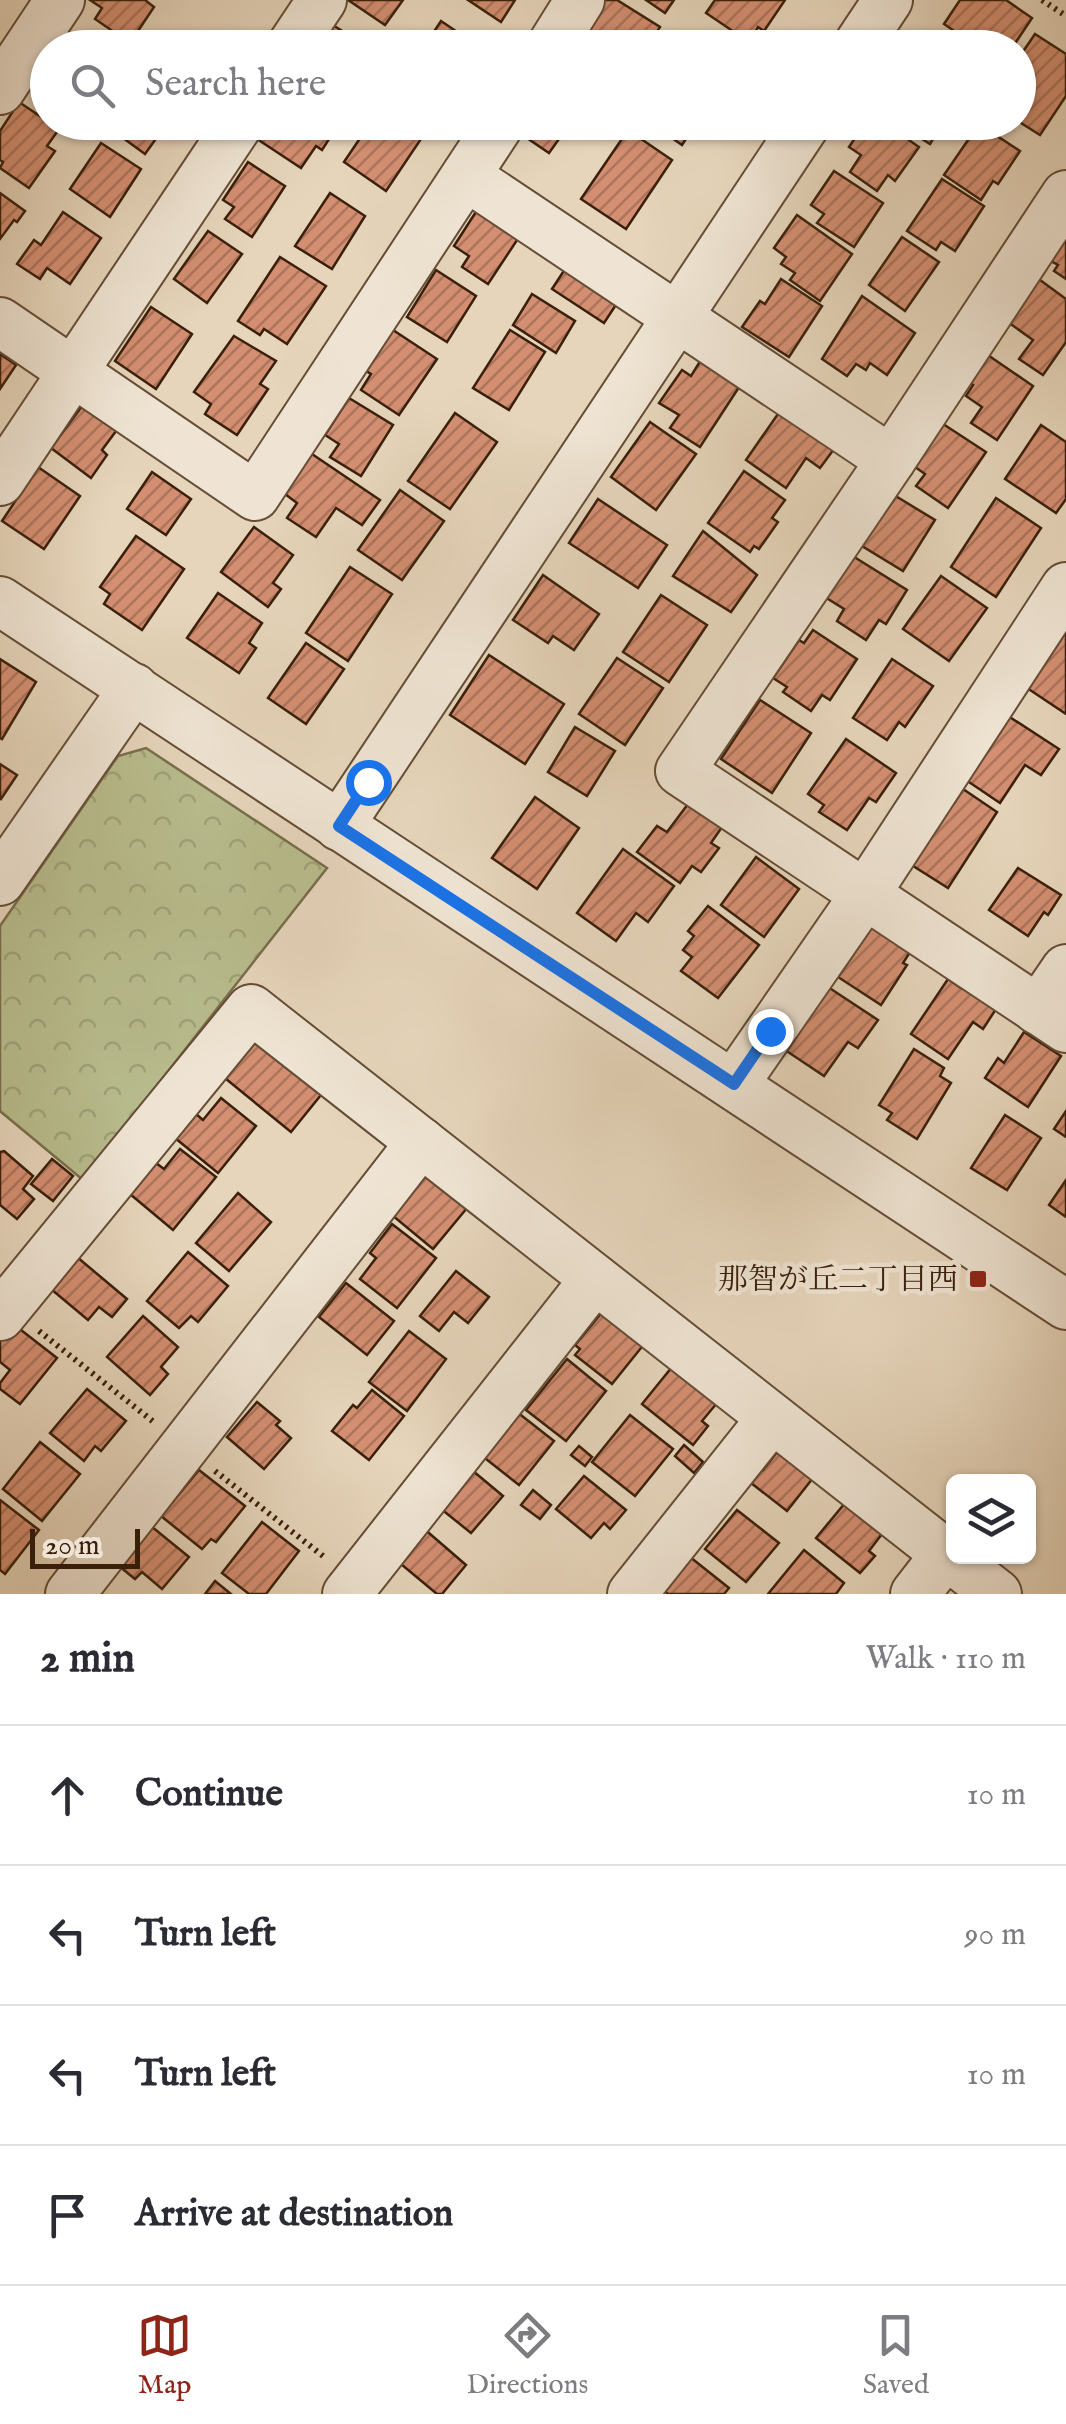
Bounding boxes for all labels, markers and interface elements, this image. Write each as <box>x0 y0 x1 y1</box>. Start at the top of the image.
search box <box>30 30 1036 140</box>
icon: search <box>65 58 120 113</box>
text: Search here <box>145 61 326 109</box>
route start <box>346 760 392 806</box>
route end <box>748 1009 794 1055</box>
place label: 那智が丘二丁目西 <box>718 1262 958 1300</box>
marker: 那智が丘二丁目西 <box>967 1268 989 1290</box>
map controls <box>946 1474 1036 1564</box>
button: layers <box>946 1474 1036 1564</box>
scale bar <box>30 1524 140 1568</box>
text: 20 m <box>45 1529 100 1564</box>
text: 2 min <box>40 1633 135 1686</box>
text: Walk · 110 m <box>866 1639 1026 1680</box>
icon: ahead <box>40 1768 95 1823</box>
text: Continue <box>135 1771 283 1819</box>
text: 10 m <box>967 1775 1026 1816</box>
icon: left <box>40 1908 95 1963</box>
text: Turn left <box>135 1911 276 1959</box>
text: 90 m <box>965 1915 1026 1956</box>
icon: left <box>40 2048 95 2103</box>
text: Turn left <box>135 2051 276 2099</box>
text: 10 m <box>967 2055 1026 2096</box>
icon: arrive <box>40 2188 95 2243</box>
text: Arrive at destination <box>135 2191 453 2239</box>
tab: Map <box>137 2308 192 2403</box>
tab: Directions <box>466 2308 588 2403</box>
tab: Saved <box>863 2308 929 2403</box>

